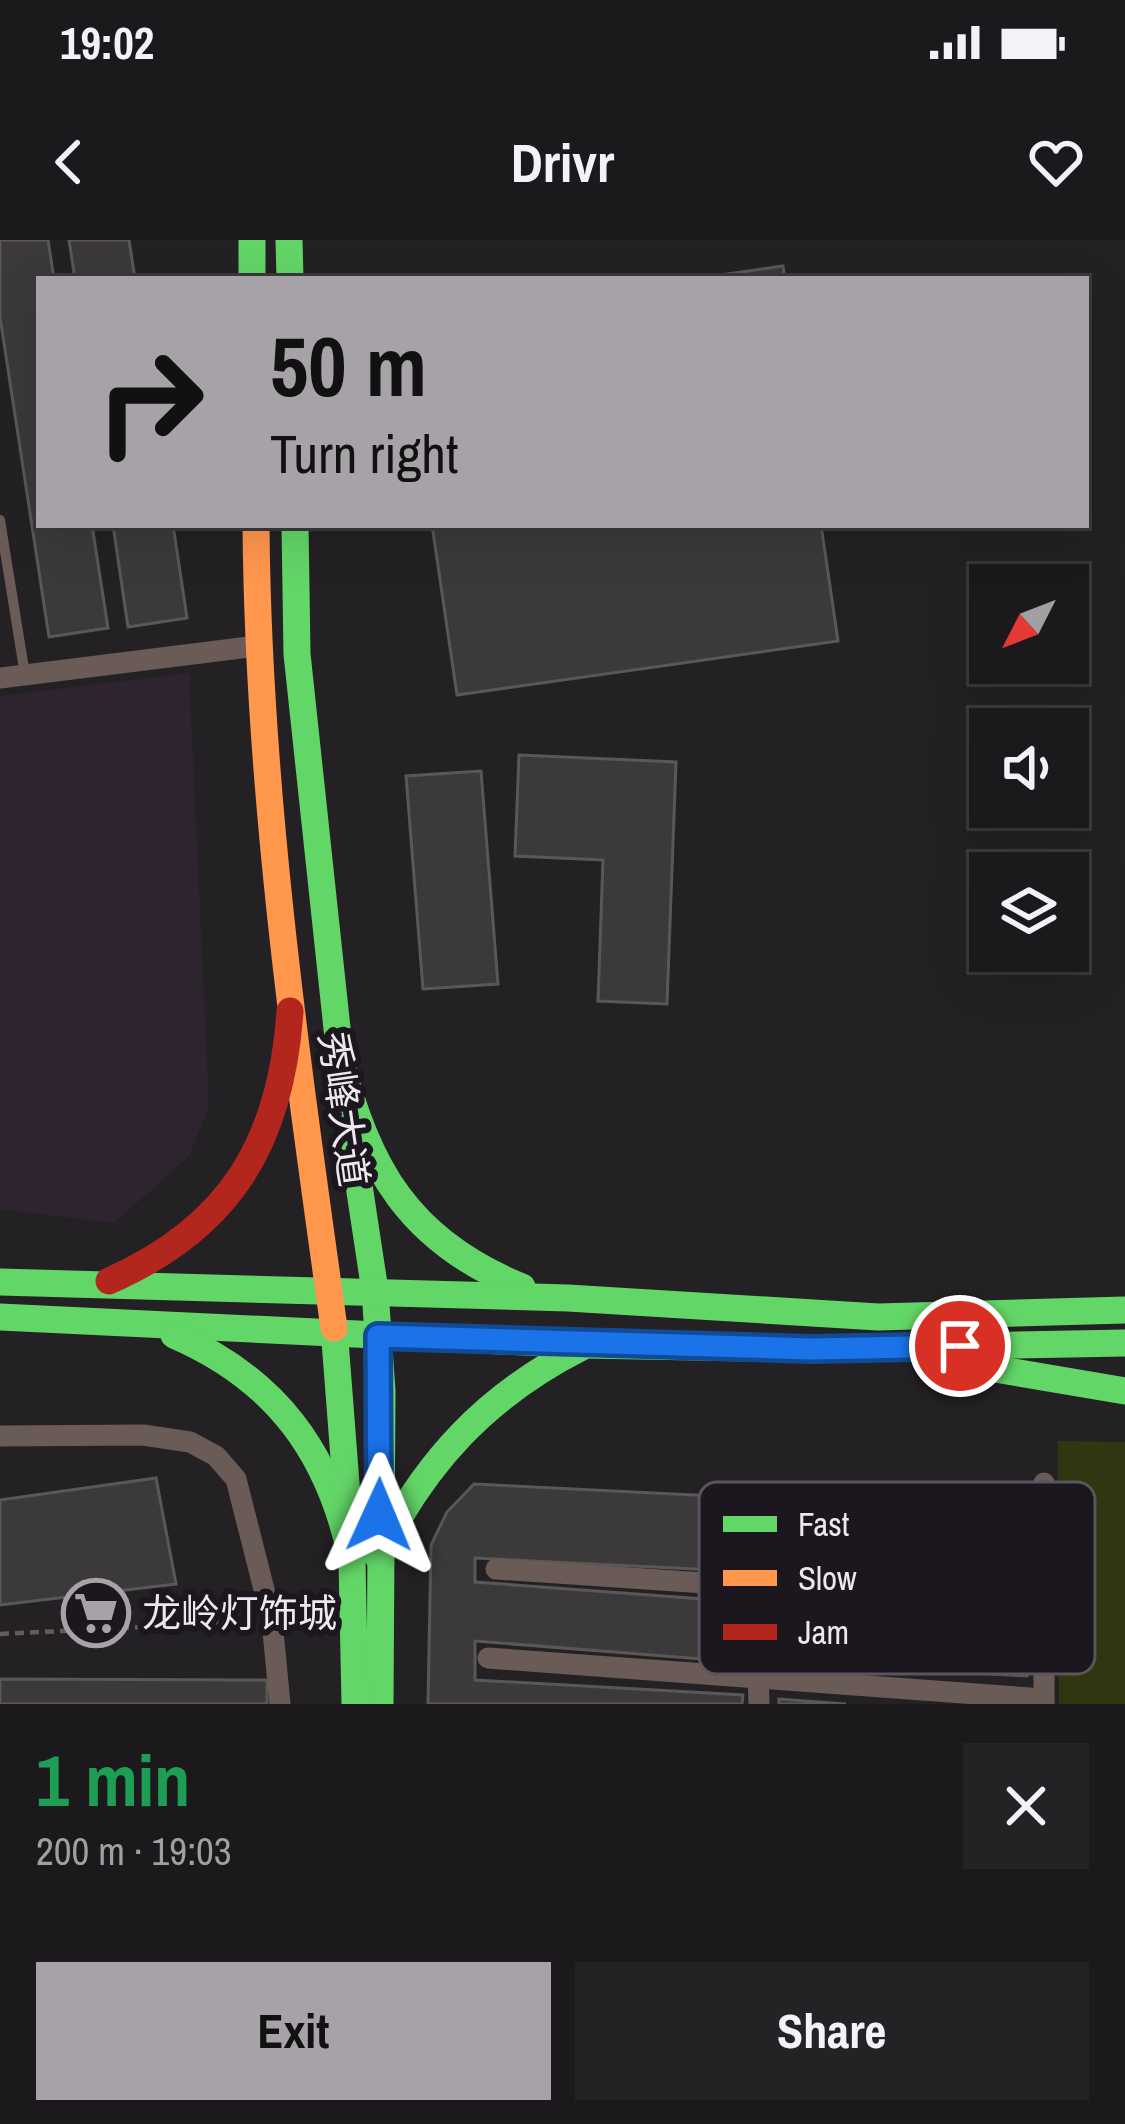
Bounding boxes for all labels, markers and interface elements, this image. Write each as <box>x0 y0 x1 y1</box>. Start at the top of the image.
text: 19:02 <box>60 12 154 73</box>
text: Drivr <box>511 126 614 199</box>
icon: back <box>36 129 102 195</box>
icon: heart <box>1023 129 1089 195</box>
text: 50 m <box>270 309 427 422</box>
icon: right <box>72 324 228 480</box>
text: Turn right <box>270 417 458 490</box>
north arrow <box>969 564 1089 684</box>
map controls <box>969 564 1089 972</box>
button: sound <box>969 708 1089 828</box>
button: layers <box>969 852 1089 972</box>
street label: 秀峰大道 <box>307 1028 381 1190</box>
pin <box>909 1295 1011 1397</box>
icon: arrive <box>927 1313 993 1379</box>
position arrow <box>316 1452 442 1578</box>
legend <box>699 1482 1095 1674</box>
text: Fast <box>798 1502 849 1546</box>
text: Slow <box>798 1556 857 1600</box>
supermarket icon: 龙岭灯饰城 <box>61 1578 131 1648</box>
place label: 龙岭灯饰城 <box>142 1587 337 1639</box>
text: Jam <box>798 1610 849 1654</box>
text: 1 min <box>36 1731 190 1828</box>
button: close <box>963 1743 1089 1869</box>
text: 200 m · 19:03 <box>36 1825 232 1877</box>
button: Exit <box>36 1962 551 2100</box>
button: Share <box>575 1962 1089 2100</box>

